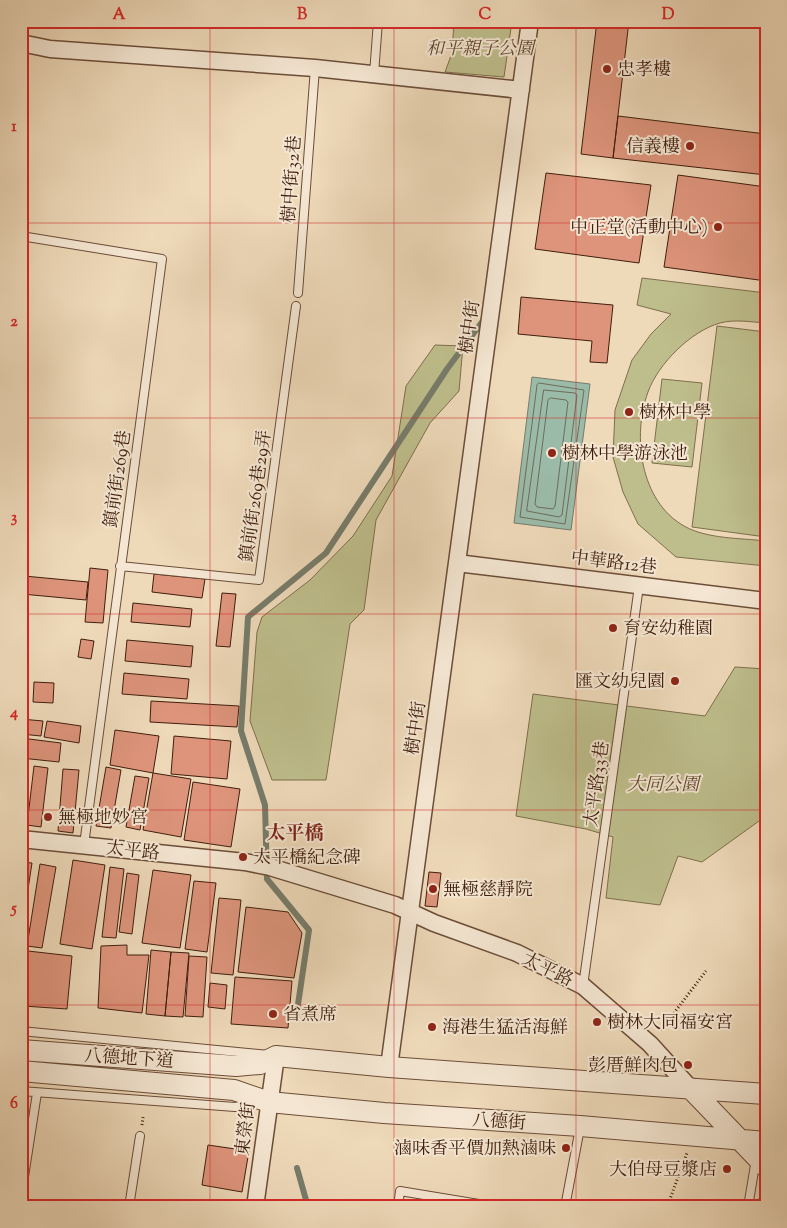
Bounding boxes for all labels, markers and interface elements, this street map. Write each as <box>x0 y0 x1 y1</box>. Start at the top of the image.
text: A <box>113 4 126 27</box>
text: B <box>297 4 307 27</box>
text: C <box>479 4 492 27</box>
text: D <box>662 4 675 27</box>
park label: 和平親子公園 <box>426 37 537 63</box>
place label: 忠孝樓 <box>617 58 671 84</box>
marker: 忠孝樓 <box>601 63 613 75</box>
text: 1 <box>11 116 17 139</box>
street label: 樹中街32巷 <box>277 134 309 224</box>
place label: 信義樓 <box>626 135 680 161</box>
marker: 信義樓 <box>684 140 696 152</box>
place label: 中正堂(活動中心) <box>570 216 708 242</box>
marker: 中正堂(活動中心) <box>712 221 724 233</box>
street label: 樹中街 <box>454 299 488 356</box>
text: 2 <box>10 311 18 334</box>
place label: 樹林中學 <box>639 401 711 427</box>
marker: 樹林中學 <box>623 406 635 418</box>
street label: 鎮前街269巷29弄 <box>235 428 279 564</box>
street label: 鎮前街269巷 <box>99 429 139 530</box>
place label: 樹林中學游泳池 <box>562 442 688 468</box>
marker: 樹林中學游泳池 <box>546 447 558 459</box>
text: 3 <box>11 507 18 530</box>
street label: 中華路12巷 <box>569 546 658 582</box>
place label: 育安幼稚園 <box>623 617 713 643</box>
marker: 育安幼稚園 <box>607 622 619 634</box>
place label: 匯文幼兒園 <box>575 670 665 696</box>
marker: 匯文幼兒園 <box>669 675 681 687</box>
street label: 樹中街 <box>400 700 434 757</box>
text: 4 <box>9 702 18 725</box>
street label: 太平路33巷 <box>579 740 617 829</box>
park label: 大同公園 <box>627 773 702 799</box>
place label: 無極地妙宮 <box>58 806 148 832</box>
marker: 無極地妙宮 <box>42 811 54 823</box>
district label: 太平橋 <box>266 821 324 848</box>
street label: 太平路 <box>105 836 161 868</box>
place label: 太平橋紀念碑 <box>253 846 361 872</box>
marker: 太平橋紀念碑 <box>237 851 249 863</box>
place label: 無極慈靜院 <box>443 878 533 904</box>
marker: 無極慈靜院 <box>427 883 439 895</box>
text: 5 <box>9 898 17 921</box>
street label: 太平路 <box>517 947 577 994</box>
place label: 省煮席 <box>283 1003 337 1029</box>
marker: 省煮席 <box>267 1008 279 1020</box>
place label: 樹林大同福安宮 <box>607 1011 733 1037</box>
place label: 海港生猛活海鮮 <box>442 1016 568 1042</box>
marker: 樹林大同福安宮 <box>591 1016 603 1028</box>
marker: 海港生猛活海鮮 <box>426 1021 438 1033</box>
street label: 八德地下道 <box>83 1044 175 1076</box>
place label: 彭厝鮮肉包 <box>588 1054 678 1080</box>
marker: 彭厝鮮肉包 <box>682 1059 694 1071</box>
text: 6 <box>10 1093 18 1116</box>
street label: 東榮街 <box>231 1101 263 1158</box>
street label: 八德街 <box>471 1108 527 1138</box>
place label: 滷味香平價加熱滷味 <box>394 1137 556 1163</box>
marker: 滷味香平價加熱滷味 <box>560 1142 572 1154</box>
place label: 大伯母豆漿店 <box>609 1158 717 1184</box>
marker: 大伯母豆漿店 <box>721 1163 733 1175</box>

